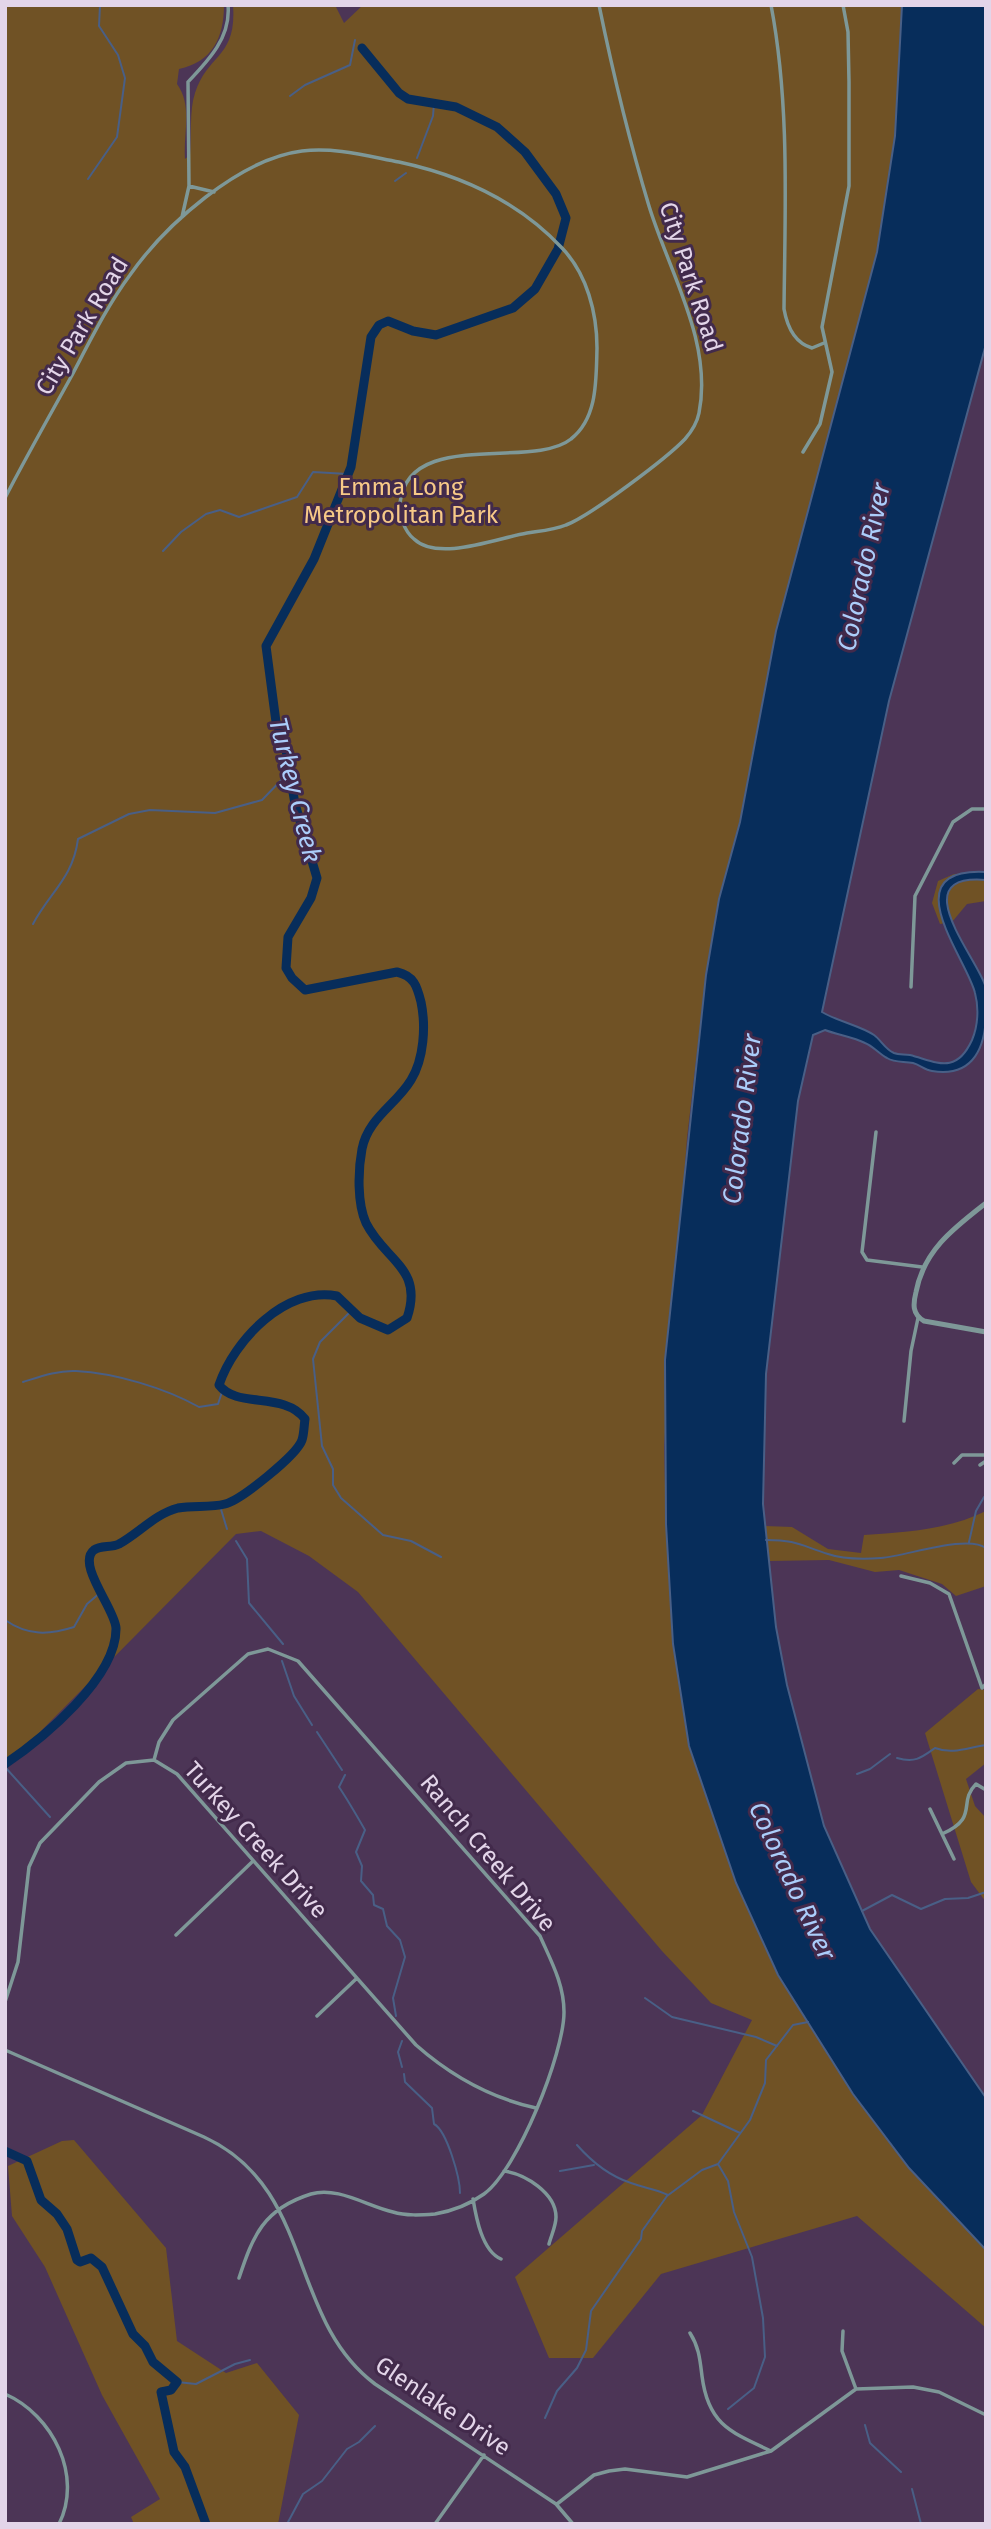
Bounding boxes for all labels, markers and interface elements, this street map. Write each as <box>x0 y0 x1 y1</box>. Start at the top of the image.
street label: City Park Road <box>654 199 728 355</box>
street label: City Park Road <box>30 252 134 400</box>
park label: Emma Long Metropolitan Park <box>304 473 499 529</box>
water label: Colorado River <box>831 479 897 654</box>
water label: Turkey Creek <box>262 714 328 866</box>
water label: Colorado River <box>716 1031 768 1206</box>
street label: Turkey Creek Drive <box>178 1756 334 1924</box>
street label: Ranch Creek Drive <box>414 1769 562 1937</box>
water label: Colorado River <box>742 1797 843 1966</box>
street label: Glenlake Drive <box>370 2351 516 2461</box>

